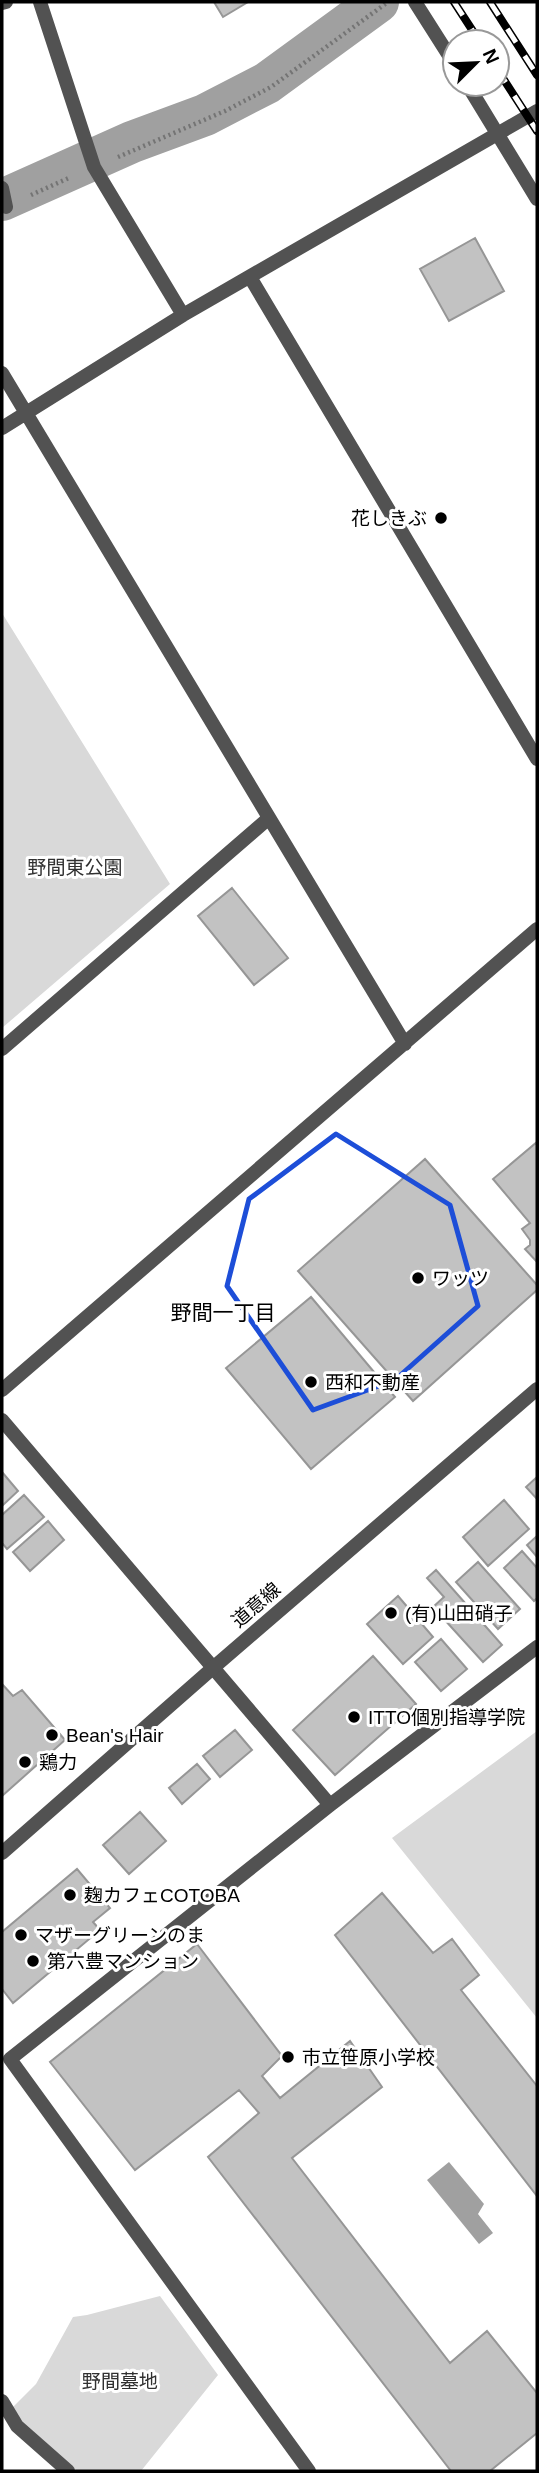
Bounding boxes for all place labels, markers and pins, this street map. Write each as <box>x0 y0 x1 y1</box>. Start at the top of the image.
place label: 花しきぶ <box>351 508 427 529</box>
marker: 花しきぶ <box>433 510 449 526</box>
place label: ワッツ <box>432 1268 489 1289</box>
marker: ワッツ <box>410 1270 426 1286</box>
place label: 西和不動産 <box>325 1372 420 1393</box>
marker: 西和不動産 <box>303 1374 319 1390</box>
place label: (有)山田硝子 <box>405 1603 513 1624</box>
marker: (有)山田硝子 <box>383 1605 399 1621</box>
place label: ITTO個別指導学院 <box>368 1707 525 1728</box>
marker: ITTO個別指導学院 <box>346 1709 362 1725</box>
place label: Bean's Hair <box>66 1725 164 1746</box>
marker: Bean's Hair <box>44 1727 60 1743</box>
place label: 鶏力 <box>39 1752 77 1773</box>
marker: 鶏力 <box>17 1754 33 1770</box>
place label: 麹カフェCOTOBA <box>84 1885 240 1906</box>
marker: 麹カフェCOTOBA <box>62 1887 78 1903</box>
place label: マザーグリーンのま <box>35 1925 205 1946</box>
marker: マザーグリーンのま <box>13 1927 29 1943</box>
place label: 第六豊マンション <box>47 1951 199 1972</box>
marker: 第六豊マンション <box>25 1953 41 1969</box>
place label: 市立笹原小学校 <box>302 2047 435 2068</box>
marker: 市立笹原小学校 <box>280 2049 296 2065</box>

